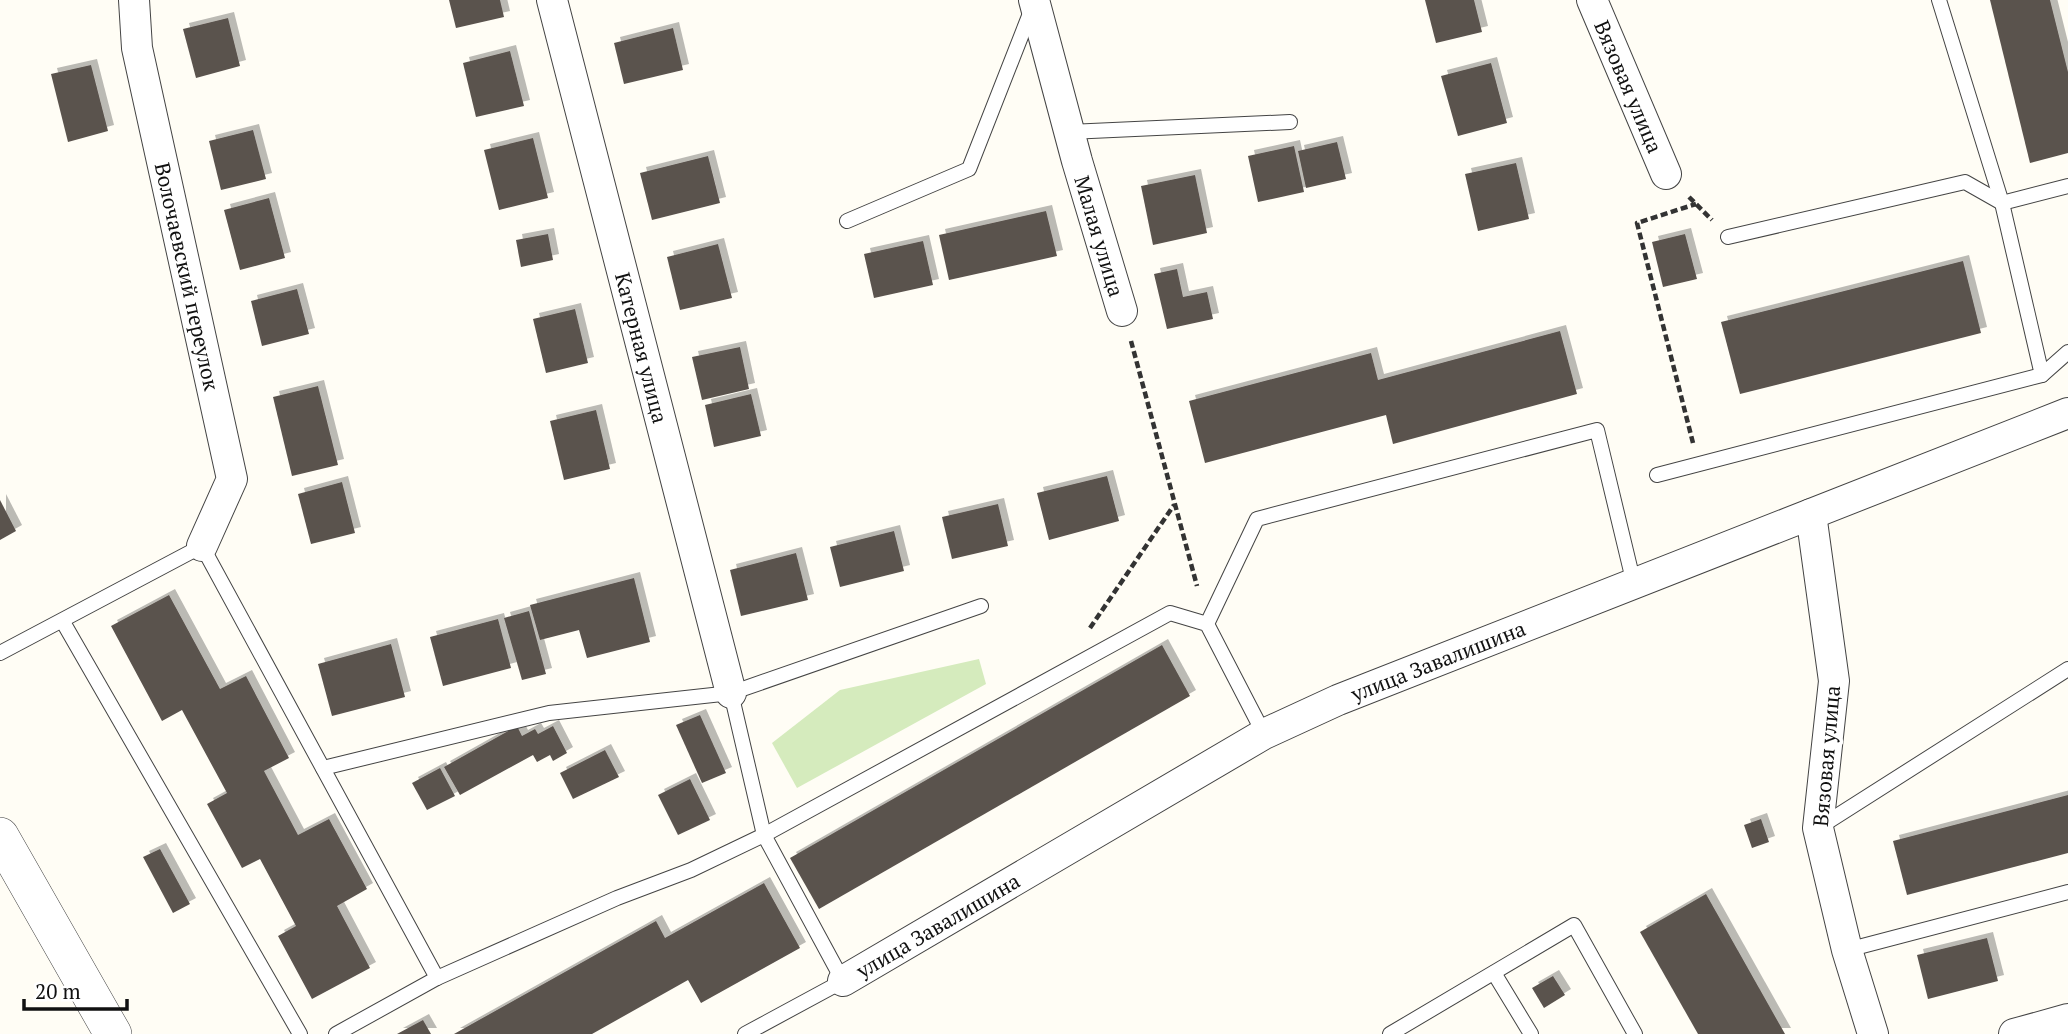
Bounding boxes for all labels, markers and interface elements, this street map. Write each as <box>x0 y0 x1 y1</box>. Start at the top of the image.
street label: Вязовая улица <box>1588 16 1670 157</box>
street label: Волочаевский переулок <box>149 160 226 394</box>
street label: Малая улица <box>1068 172 1131 300</box>
street label: Катерная улица <box>609 269 675 426</box>
street label: улица Завалишина <box>1346 614 1530 708</box>
street label: Вязовая улица <box>1806 684 1846 828</box>
street label: улица Завалишина <box>850 866 1025 985</box>
scale bar <box>24 968 128 1012</box>
text: 20 m <box>35 977 81 1005</box>

